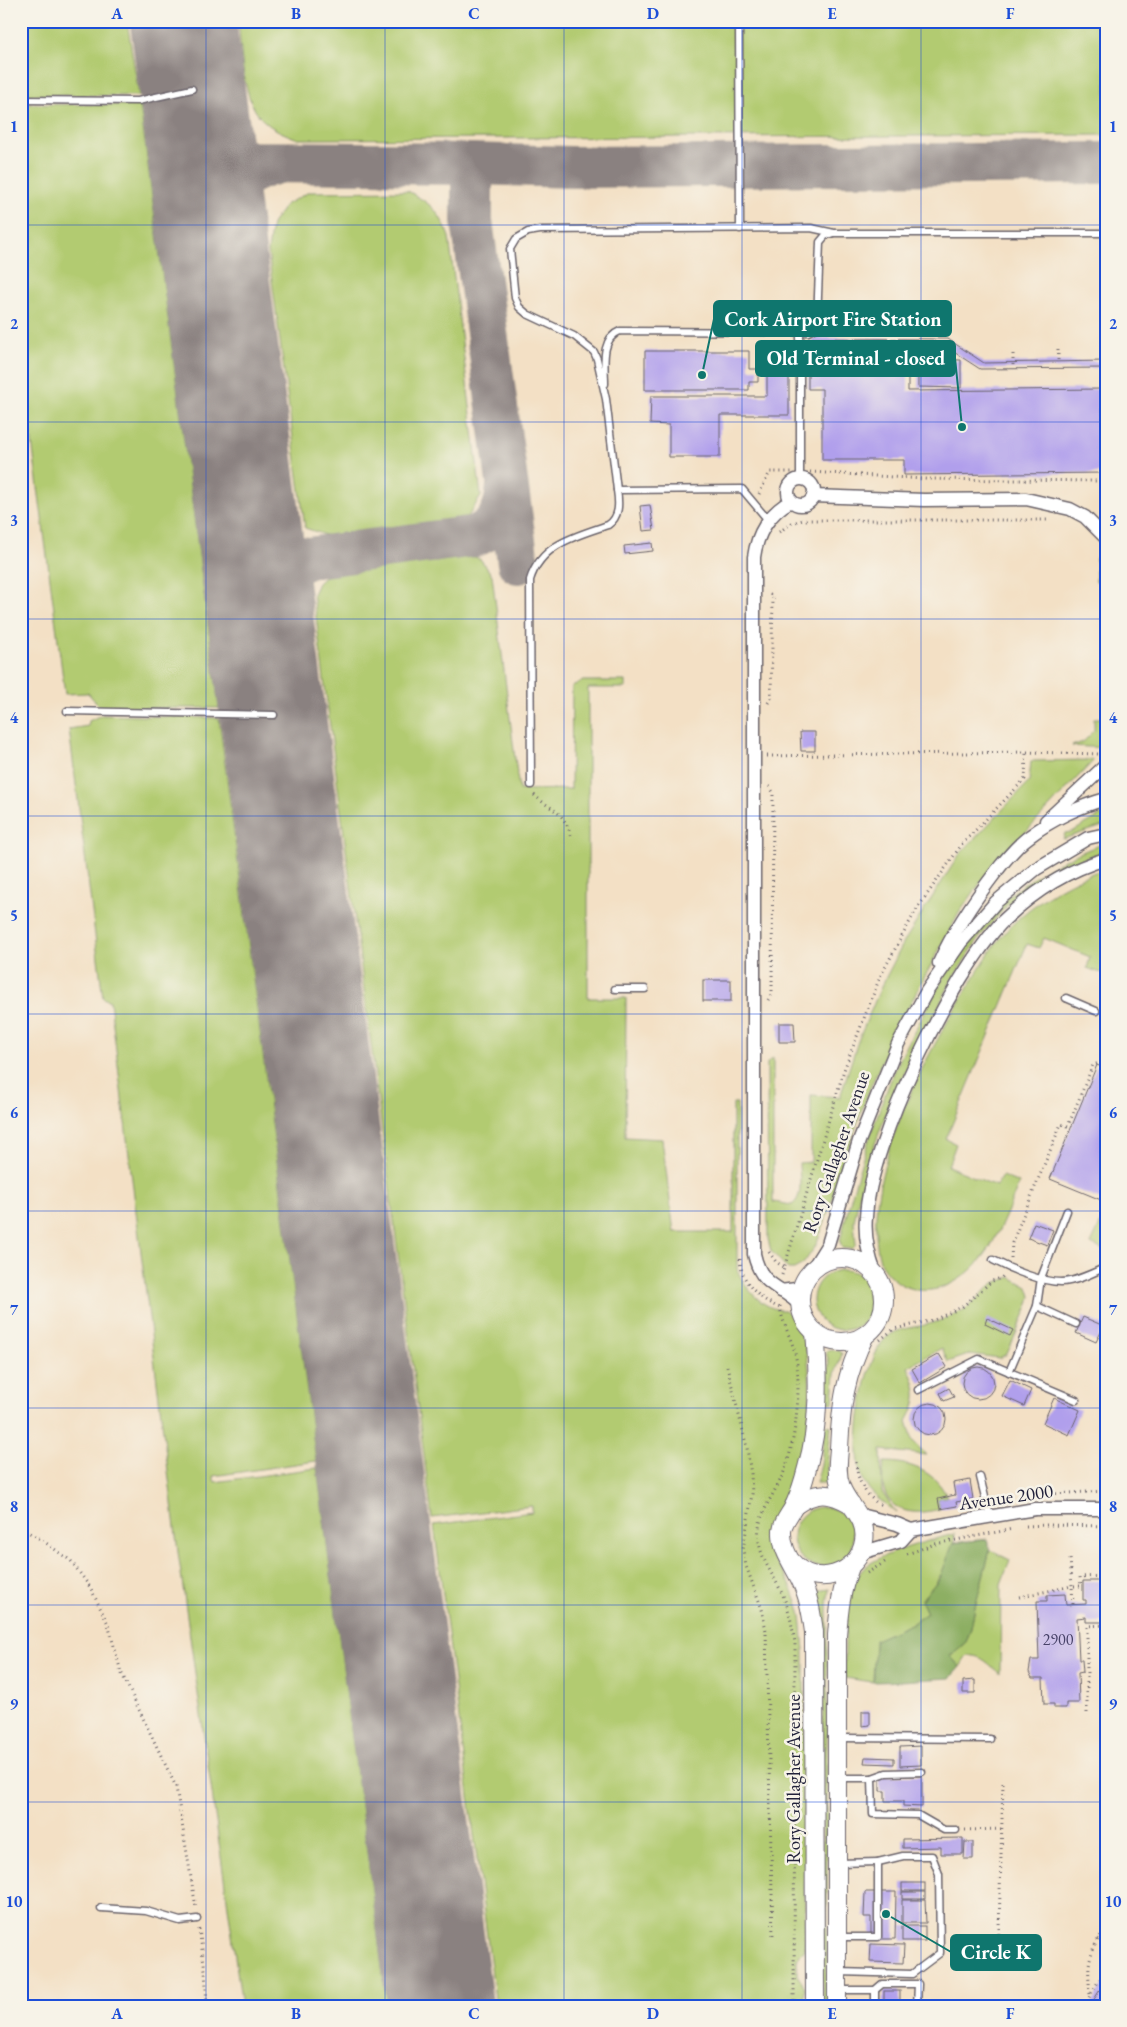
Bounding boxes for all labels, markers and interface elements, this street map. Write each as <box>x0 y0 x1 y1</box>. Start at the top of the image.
text: A <box>110 3 123 24</box>
text: B <box>291 3 301 24</box>
text: C <box>468 3 480 24</box>
text: D <box>647 3 659 24</box>
text: E <box>827 3 837 24</box>
text: F <box>1006 3 1015 24</box>
text: 1 <box>10 116 18 137</box>
text: 1 <box>1109 116 1117 137</box>
callout: Cork Airport Fire Station <box>714 301 951 336</box>
text: Cork Airport Fire Station <box>724 306 942 332</box>
text: 2 <box>10 313 19 334</box>
text: 2 <box>1109 313 1118 334</box>
callout: Old Terminal - closed <box>756 341 955 376</box>
text: Old Terminal - closed <box>767 345 945 371</box>
text: 3 <box>10 510 18 531</box>
text: 3 <box>1109 510 1117 531</box>
text: 4 <box>10 707 19 728</box>
text: 4 <box>1109 707 1118 728</box>
text: 5 <box>10 905 18 926</box>
text: 5 <box>1109 905 1117 926</box>
street label: Rory Gallagher Avenue <box>797 1068 875 1236</box>
text: 6 <box>10 1102 19 1123</box>
text: 6 <box>1109 1102 1118 1123</box>
text: 7 <box>10 1299 19 1320</box>
text: 7 <box>1109 1299 1118 1320</box>
street label: Avenue 2000 <box>956 1478 1055 1516</box>
text: 8 <box>10 1496 18 1517</box>
text: 8 <box>1109 1496 1117 1517</box>
house number: 2900 <box>1043 1629 1074 1650</box>
text: 9 <box>10 1693 19 1714</box>
text: 9 <box>1109 1693 1118 1714</box>
street label: Rory Gallagher Avenue <box>781 1694 806 1864</box>
text: 10 <box>6 1891 23 1912</box>
text: 10 <box>1105 1891 1122 1912</box>
callout: Circle K <box>951 1935 1041 1970</box>
text: Circle K <box>961 1939 1032 1965</box>
text: A <box>110 2003 123 2024</box>
text: B <box>291 2003 301 2024</box>
text: C <box>468 2003 480 2024</box>
text: D <box>647 2003 659 2024</box>
text: E <box>827 2003 837 2024</box>
text: F <box>1006 2003 1015 2024</box>

